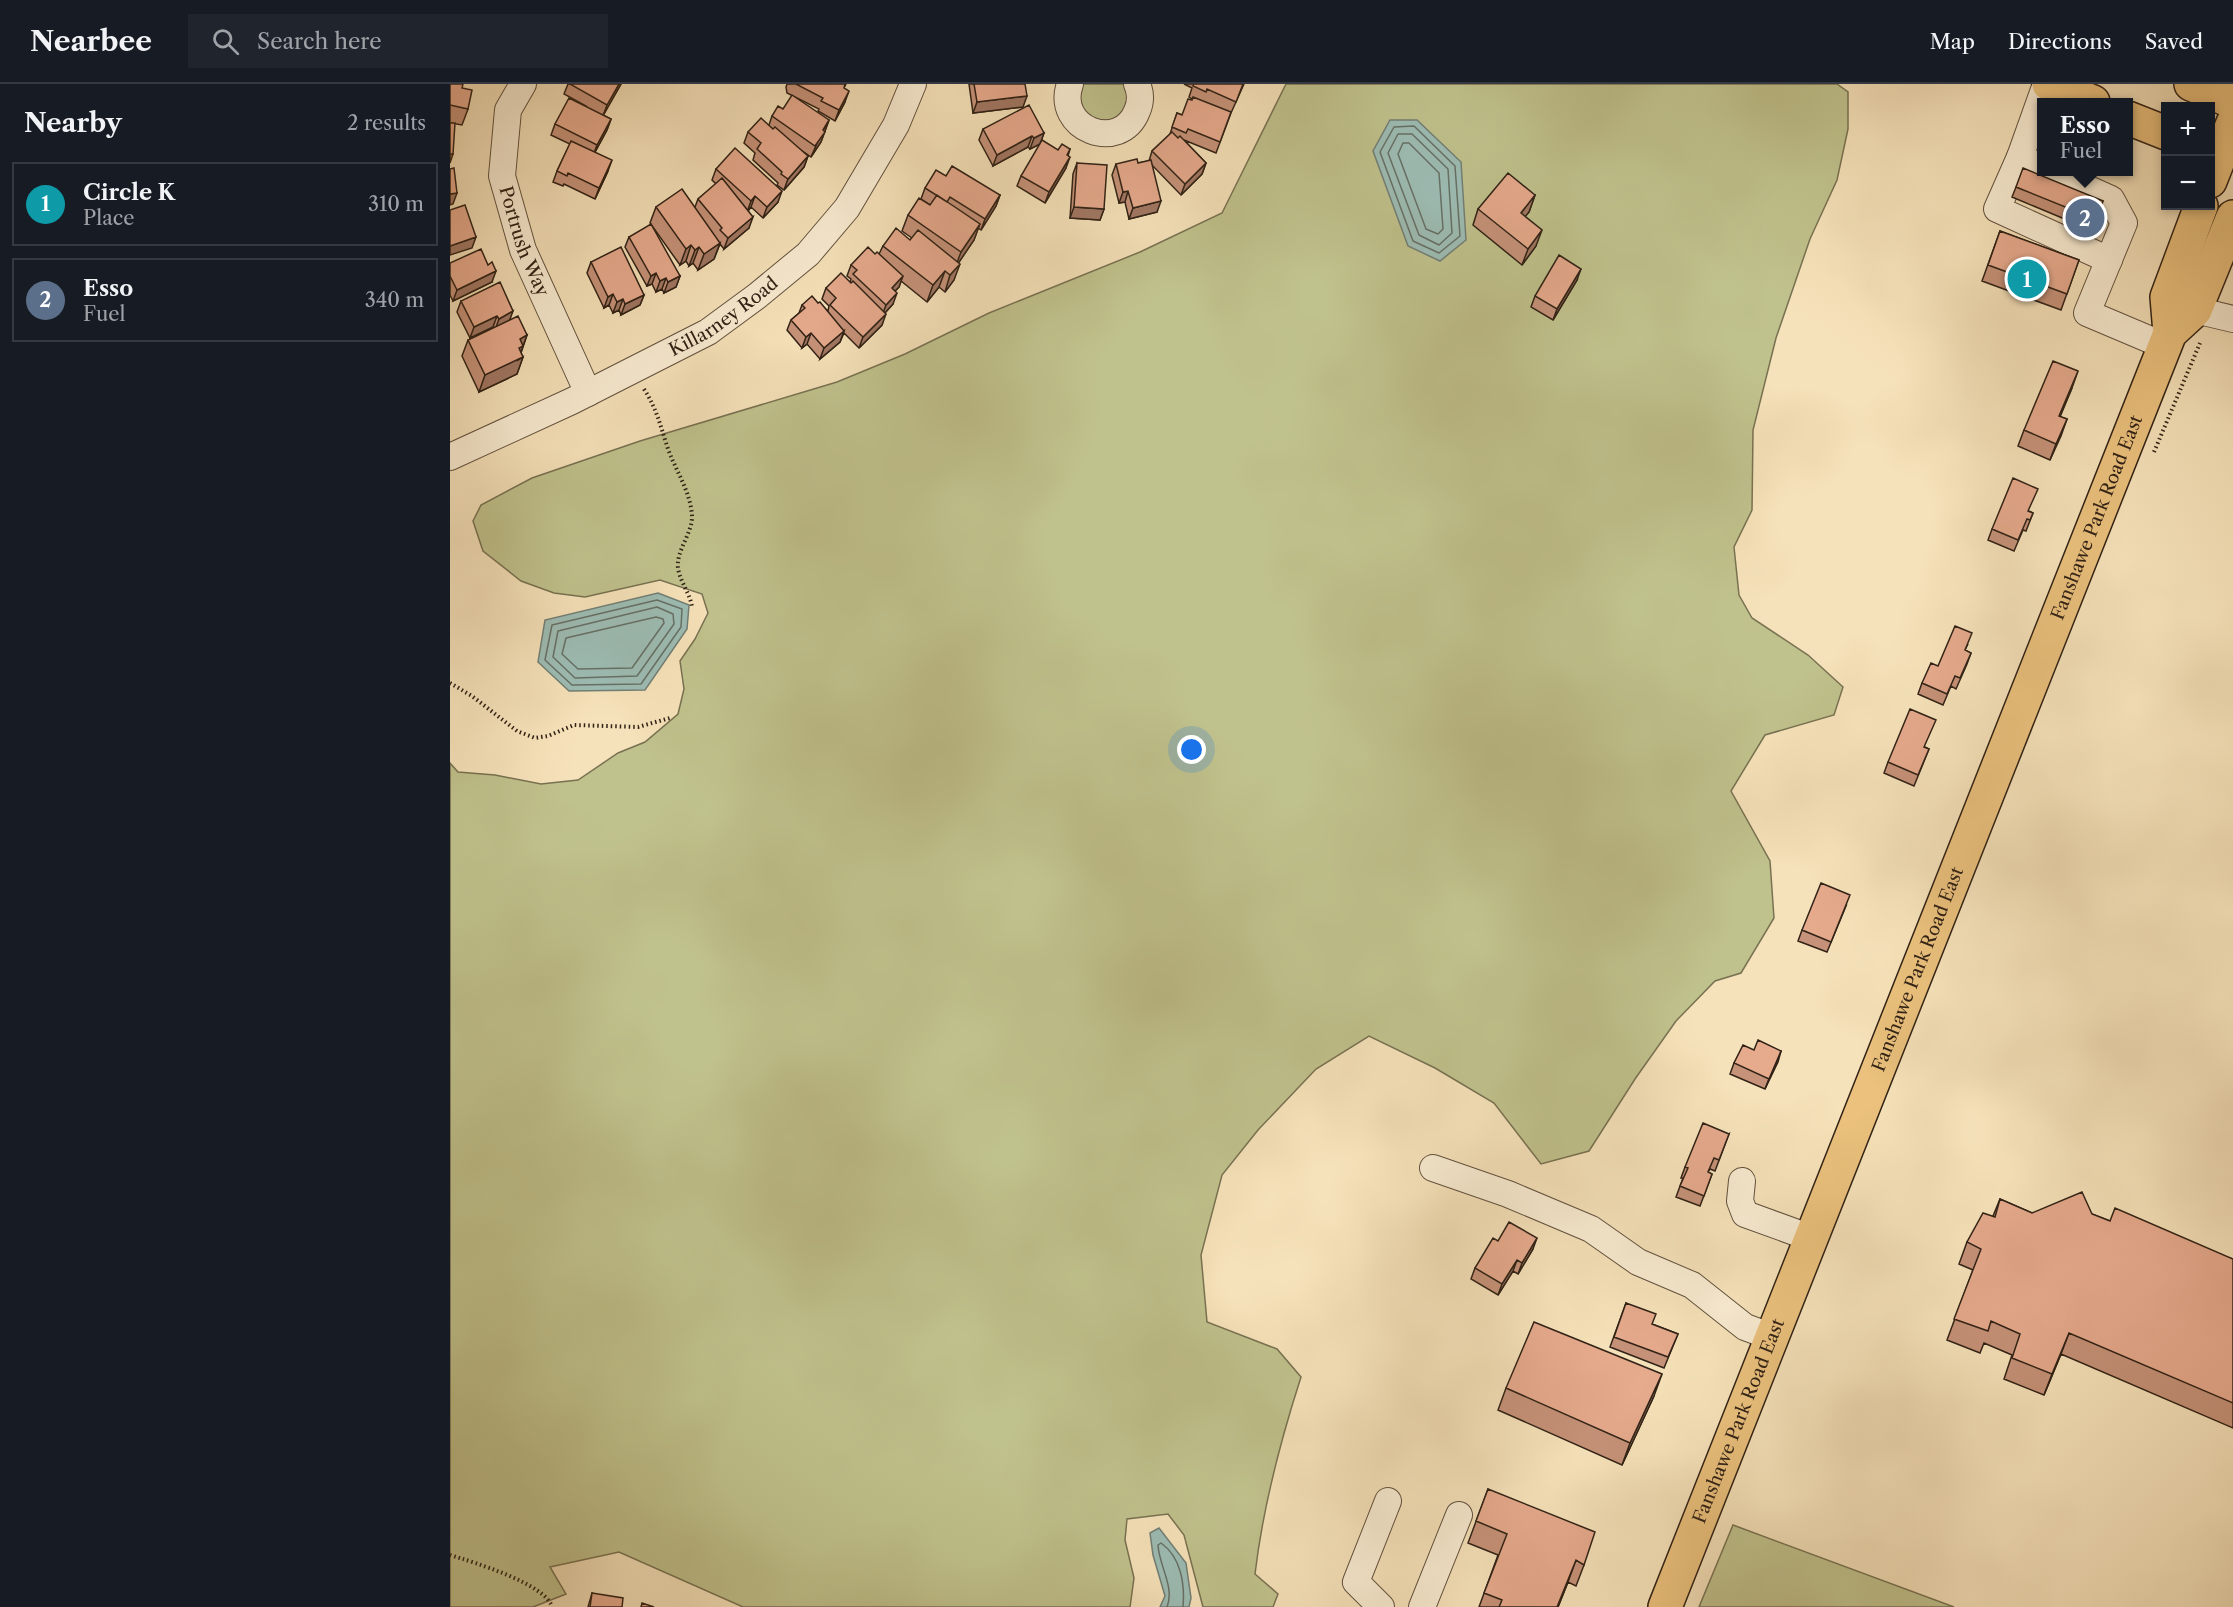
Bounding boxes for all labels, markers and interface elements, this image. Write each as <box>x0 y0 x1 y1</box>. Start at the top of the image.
search box <box>188 14 608 68</box>
text: Nearbee <box>30 24 152 58</box>
icon: search <box>209 25 242 58</box>
text: Search here <box>257 28 382 55</box>
text: Map <box>1930 29 1975 54</box>
text: Directions <box>2008 29 2112 54</box>
text: Saved <box>2145 29 2203 54</box>
popup <box>2037 98 2133 176</box>
map controls <box>2161 102 2215 210</box>
button: + <box>2161 102 2215 156</box>
text: Nearby <box>24 107 122 139</box>
text: 2 results <box>347 111 426 135</box>
text: Esso <box>2060 112 2110 139</box>
text: Fuel <box>2060 139 2102 163</box>
button: − <box>2161 156 2215 210</box>
text: Circle K <box>83 179 175 206</box>
street label: Portrush Way <box>494 184 554 301</box>
text: 1 <box>41 192 50 216</box>
text: 310 m <box>368 192 424 216</box>
pin: 2 <box>2066 196 2104 240</box>
text: Place <box>83 206 134 230</box>
pin: 1 <box>2008 256 2046 302</box>
street label: Killarney Road <box>665 272 783 361</box>
text: Esso <box>83 275 133 302</box>
text: 2 <box>40 288 51 312</box>
text: 340 m <box>365 288 424 312</box>
text: Fuel <box>83 302 125 326</box>
street label: Fanshawe Park Road East <box>2046 411 2148 623</box>
your location <box>1177 735 1206 764</box>
street label: Fanshawe Park Road East <box>1867 863 1968 1075</box>
street label: Fanshawe Park Road East <box>1688 1315 1789 1527</box>

